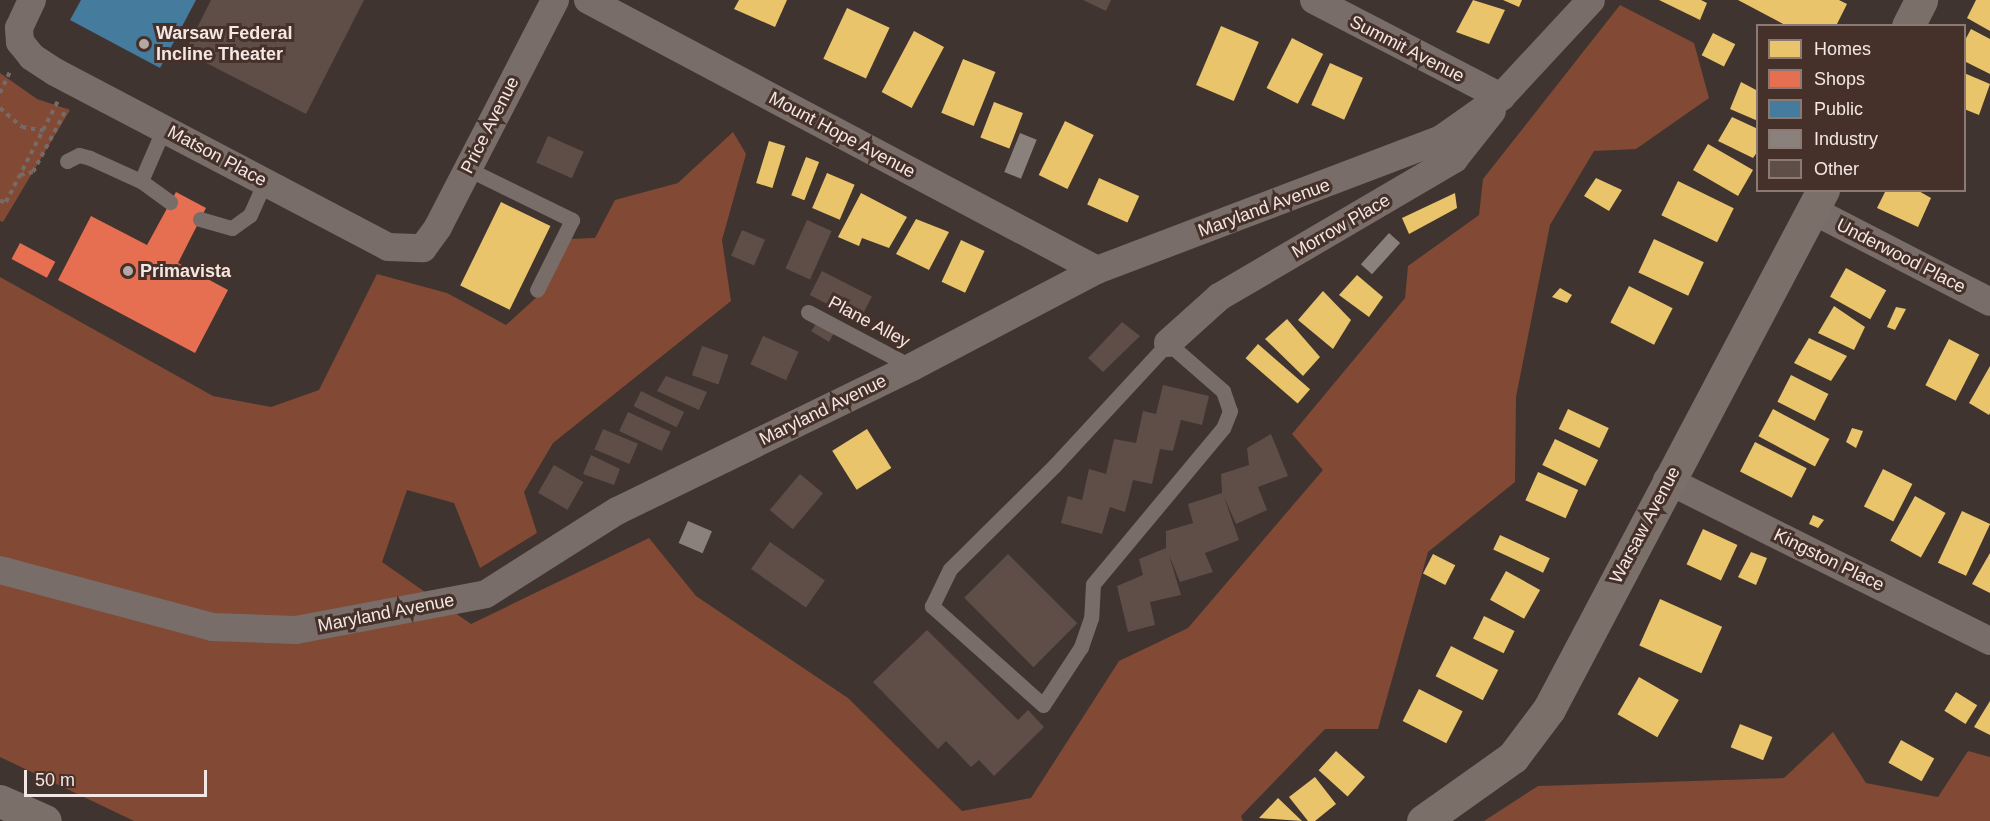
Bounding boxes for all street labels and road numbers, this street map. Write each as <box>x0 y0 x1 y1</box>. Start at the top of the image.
street label: Summit Avenue <box>1346 11 1468 87</box>
street label: Price Avenue <box>456 73 524 177</box>
street label: Mount Hope Avenue <box>765 87 919 183</box>
street label: Matson Place <box>164 121 270 191</box>
street label: Maryland Avenue <box>1195 174 1333 242</box>
street label: Morrow Place <box>1288 189 1394 263</box>
street label: Underwood Place <box>1833 214 1969 298</box>
street label: Plane Alley <box>824 291 914 353</box>
street label: Maryland Avenue <box>755 370 891 450</box>
street label: Warsaw Avenue <box>1605 463 1685 587</box>
street label: Kingston Place <box>1770 524 1888 596</box>
street label: Maryland Avenue <box>315 589 457 637</box>

